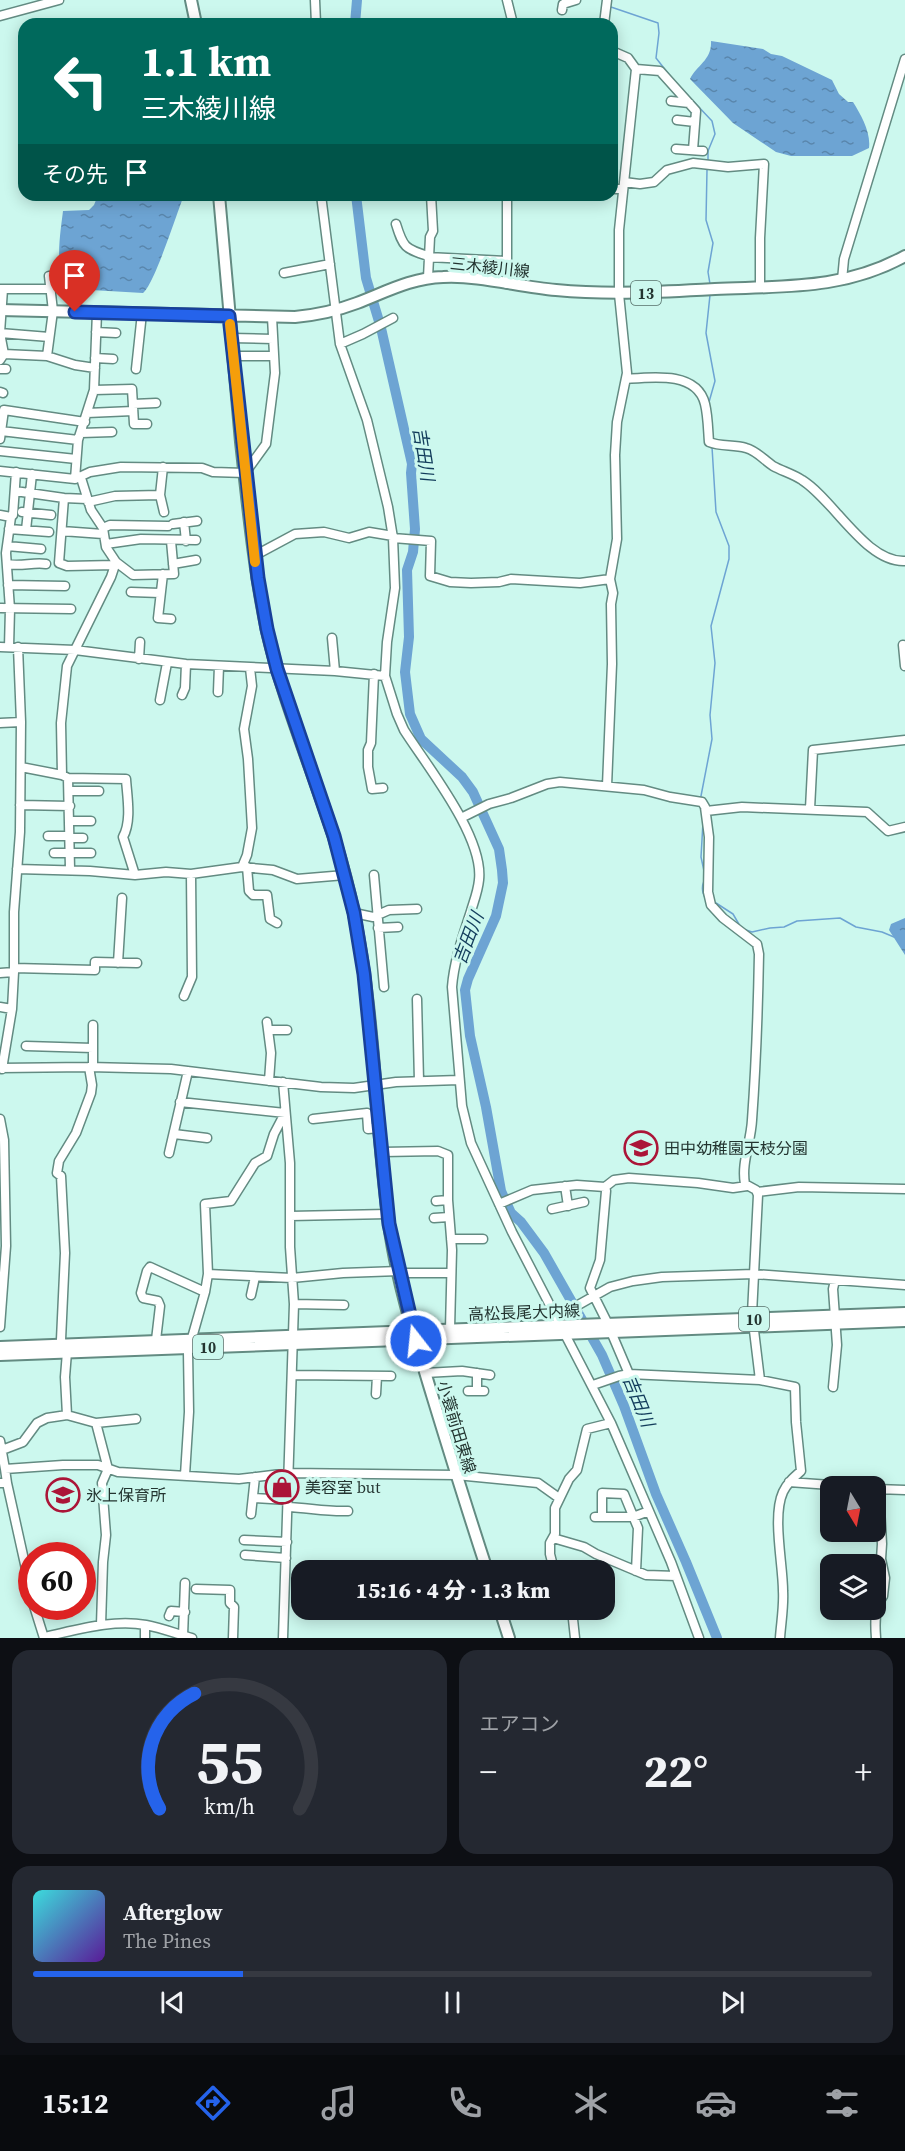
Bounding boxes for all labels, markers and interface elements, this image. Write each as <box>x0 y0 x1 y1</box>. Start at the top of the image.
text: 1.1 km <box>141 32 271 90</box>
icon: left <box>42 42 120 120</box>
text: 三木綾川線 <box>141 90 276 127</box>
icon: arrive <box>120 156 153 189</box>
text: その先 <box>42 159 108 189</box>
pin <box>49 250 100 312</box>
street label: 三木綾川線 <box>449 252 531 282</box>
icon: arrive <box>58 259 91 292</box>
road number: 13 <box>631 281 661 305</box>
water label: 吉田川 <box>407 425 441 485</box>
water label: 吉田川 <box>447 906 490 968</box>
school or university icon: 田中幼稚園天枝分園 <box>623 1130 659 1166</box>
place label: 田中幼稚園天枝分園 <box>664 1137 808 1159</box>
street label: 高松長尾大内線 <box>468 1299 580 1325</box>
road number: 10 <box>739 1307 769 1331</box>
position arrow <box>384 1309 448 1373</box>
road number: 10 <box>193 1335 223 1359</box>
water label: 吉田川 <box>617 1371 661 1433</box>
street label: 小蓑前田東線 <box>432 1378 482 1476</box>
shop icon: 美容室 but <box>264 1469 300 1505</box>
place label: 美容室 but <box>305 1476 381 1498</box>
north arrow <box>820 1476 886 1542</box>
map controls <box>820 1476 886 1620</box>
school or university icon: 氷上保育所 <box>45 1477 81 1513</box>
place label: 氷上保育所 <box>86 1484 166 1506</box>
speed limit sign: 60 <box>18 1542 96 1620</box>
button: layers <box>820 1554 886 1620</box>
text: 15:16 · 4 分 · 1.3 km <box>356 1575 550 1605</box>
text: エアコン <box>480 1710 560 1738</box>
text: 55 <box>195 1718 263 1804</box>
text: 22° <box>644 1740 708 1802</box>
text: − <box>480 1749 497 1794</box>
text: + <box>854 1749 872 1794</box>
text: km/h <box>204 1792 255 1821</box>
text: Afterglow <box>123 1897 223 1927</box>
text: The Pines <box>123 1927 211 1955</box>
icon: previous <box>156 1986 189 2019</box>
icon: pause <box>436 1986 469 2019</box>
icon: next <box>716 1986 749 2019</box>
icon: directions <box>192 2082 234 2124</box>
icon: music <box>318 2082 360 2124</box>
icon: phone <box>444 2082 486 2124</box>
icon: climate <box>570 2082 612 2124</box>
icon: car <box>695 2082 737 2124</box>
icon: filters <box>821 2082 863 2124</box>
text: 15:12 <box>42 2085 109 2122</box>

